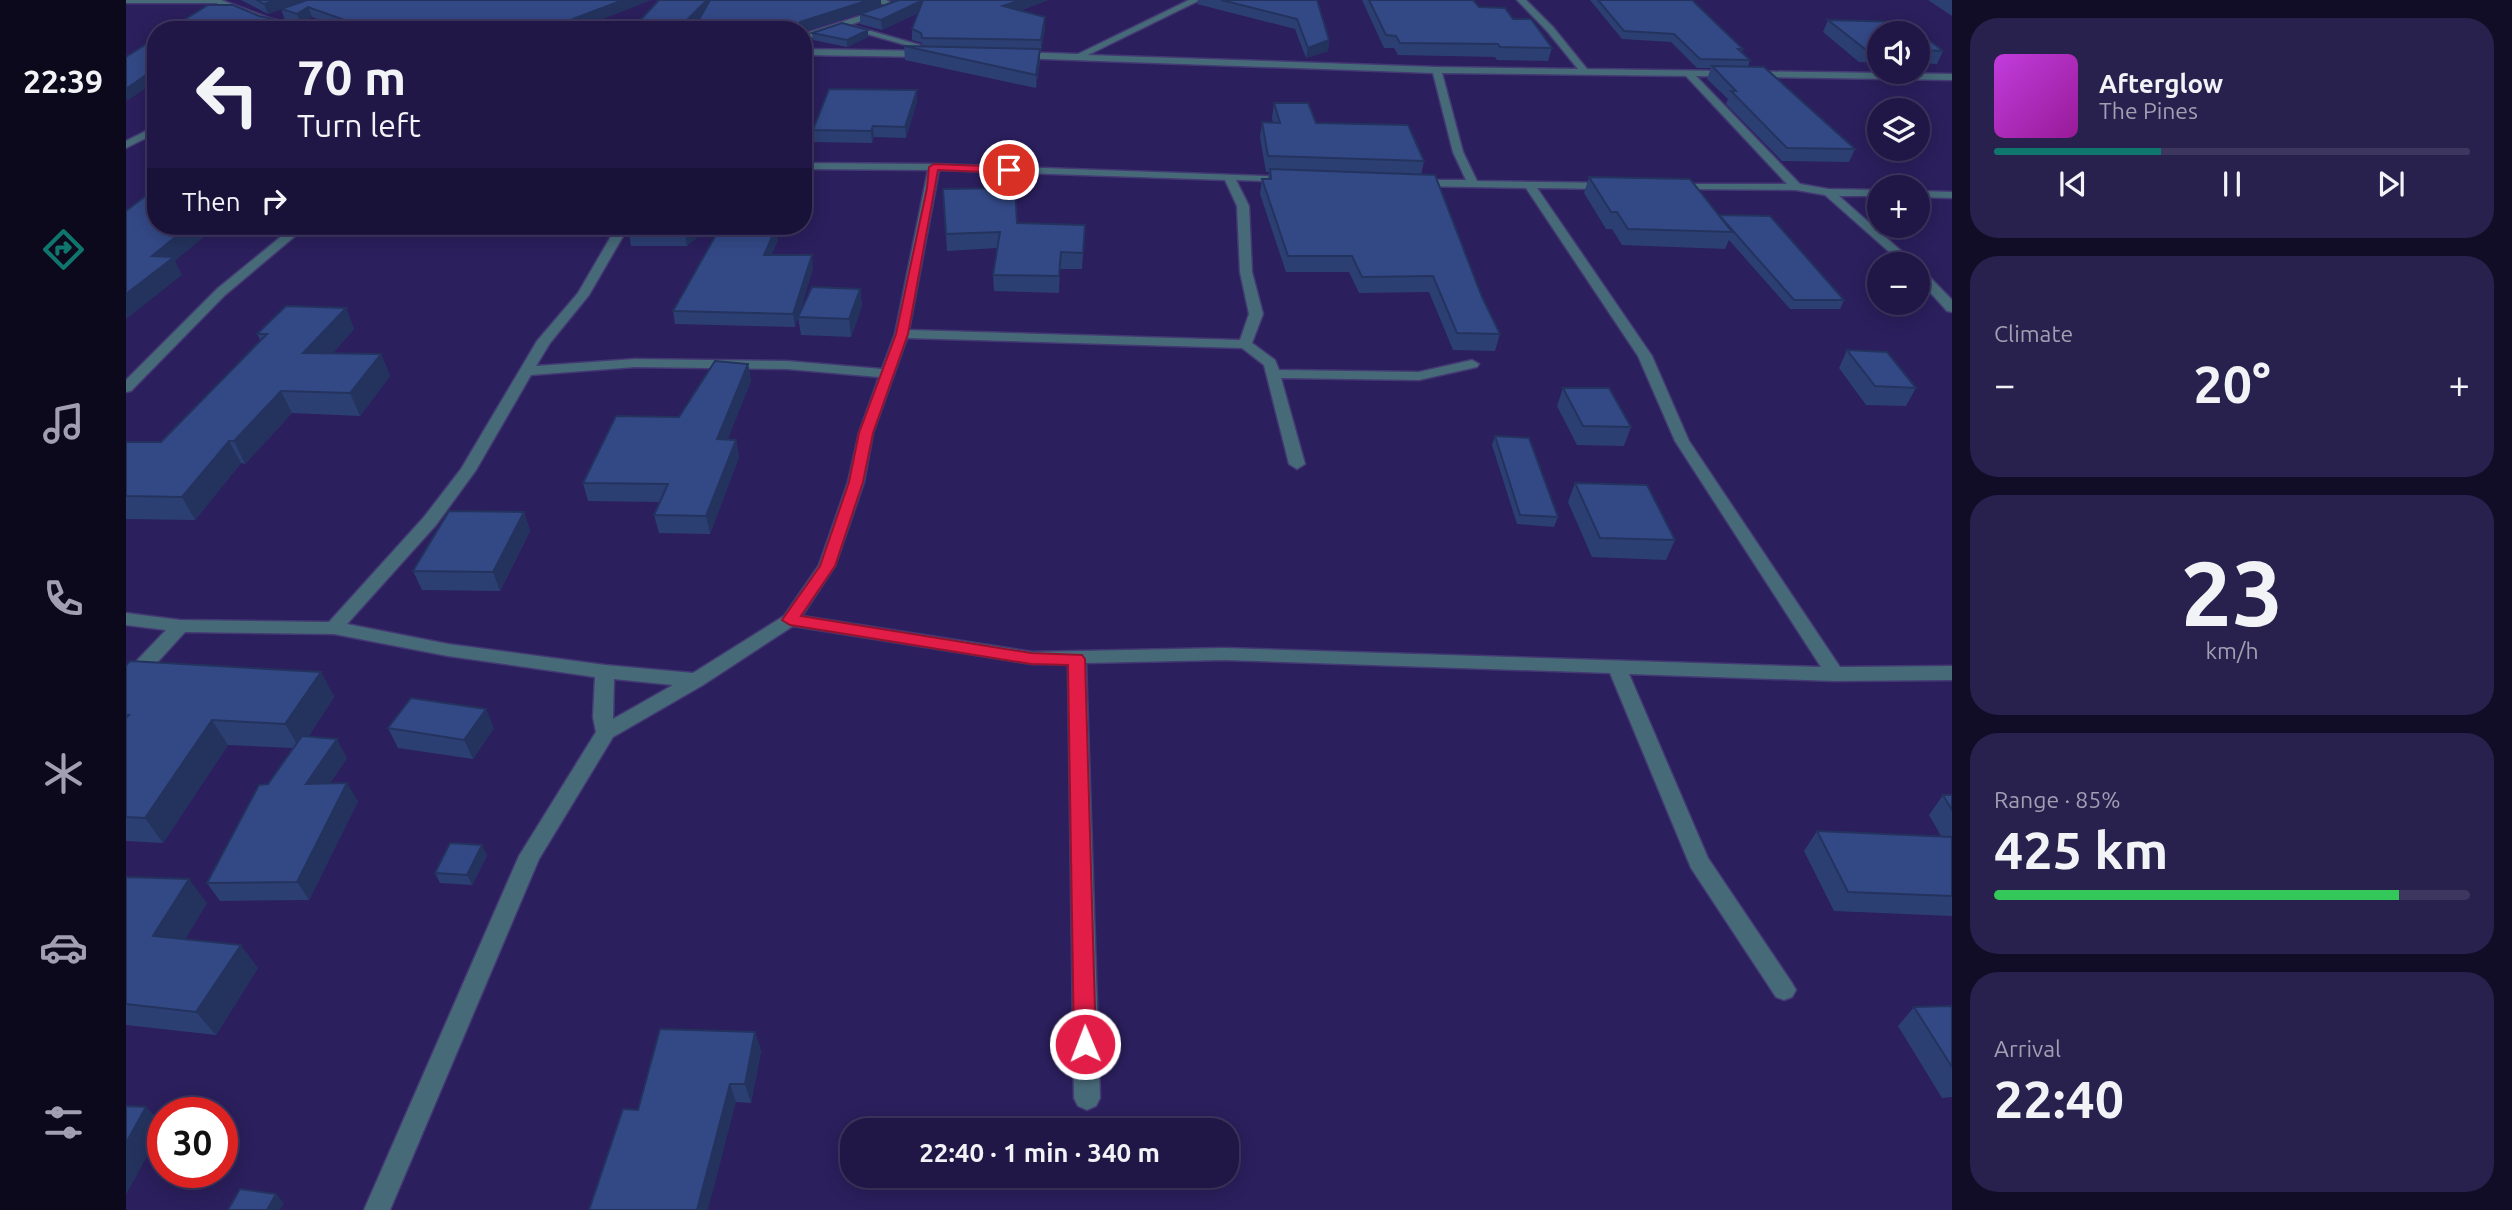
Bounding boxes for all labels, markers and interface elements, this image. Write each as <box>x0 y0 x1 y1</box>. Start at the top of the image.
map controls <box>1867 21 1930 315</box>
button: sound <box>1867 21 1930 84</box>
icon: left <box>182 49 273 140</box>
text: 70 m <box>297 49 406 104</box>
text: 22:39 <box>23 63 103 99</box>
text: Afterglow <box>2099 69 2223 98</box>
button: layers <box>1867 98 1930 161</box>
text: The Pines <box>2099 98 2198 123</box>
text: Turn left <box>297 107 421 143</box>
pin <box>979 140 1039 200</box>
icon: arrive <box>990 151 1028 189</box>
icon: previous <box>2054 165 2092 203</box>
icon: pause <box>2213 165 2251 203</box>
icon: next <box>2372 165 2410 203</box>
button: + <box>1867 175 1930 238</box>
icon: right <box>255 182 293 220</box>
text: Then <box>182 187 241 216</box>
icon: directions <box>39 225 88 274</box>
button: − <box>1867 252 1930 315</box>
text: Climate <box>1994 321 2073 346</box>
text: 20° <box>2193 355 2271 413</box>
text: − <box>1994 363 2015 405</box>
text: + <box>2449 363 2470 405</box>
icon: music <box>39 399 88 448</box>
text: 23 <box>2181 541 2283 643</box>
icon: phone <box>39 574 88 623</box>
text: km/h <box>2205 638 2259 663</box>
icon: climate <box>39 749 88 798</box>
text: Range · 85% <box>1994 787 2121 812</box>
text: 425 km <box>1994 821 2168 879</box>
icon: car <box>39 923 88 972</box>
position arrow <box>1048 1007 1122 1081</box>
text: Arrival <box>1994 1036 2061 1061</box>
text: 22:40 <box>1994 1070 2124 1128</box>
speed limit sign: 30 <box>147 1097 238 1188</box>
icon: filters <box>39 1098 88 1147</box>
text: 22:40 · 1 min · 340 m <box>919 1138 1160 1167</box>

